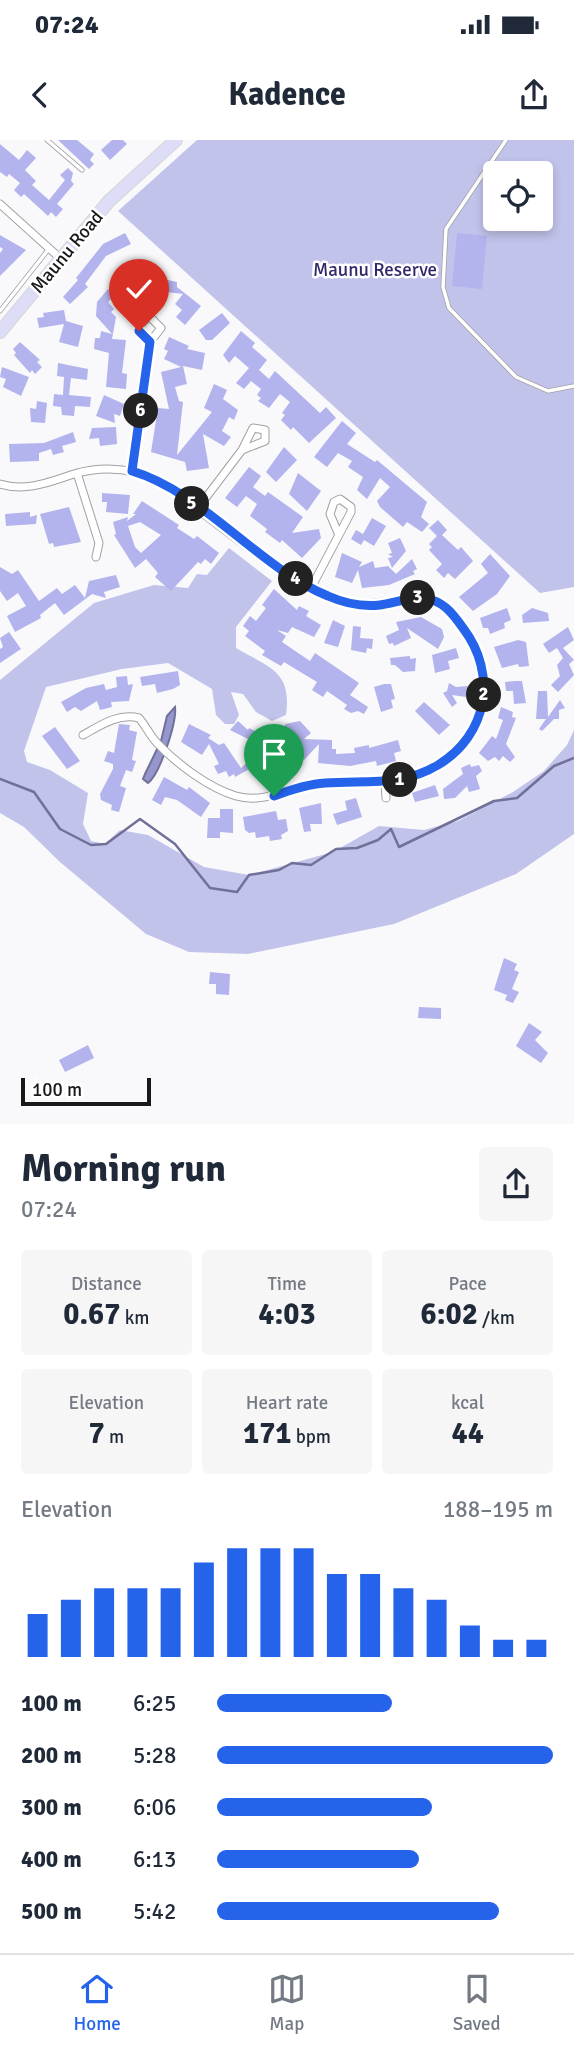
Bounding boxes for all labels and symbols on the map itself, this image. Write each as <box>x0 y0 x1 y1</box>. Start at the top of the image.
street label: Maunu Road <box>25 206 109 298</box>
park label: Maunu Reserve <box>313 258 437 282</box>
pin <box>109 259 169 331</box>
pin: 6 <box>124 394 158 428</box>
pin: 5 <box>174 486 210 522</box>
pin: 4 <box>278 562 314 597</box>
pin: 3 <box>400 580 436 616</box>
pin: 2 <box>466 678 502 712</box>
pin <box>244 724 304 796</box>
pin: 1 <box>382 762 418 798</box>
scale bar <box>21 1074 150 1106</box>

